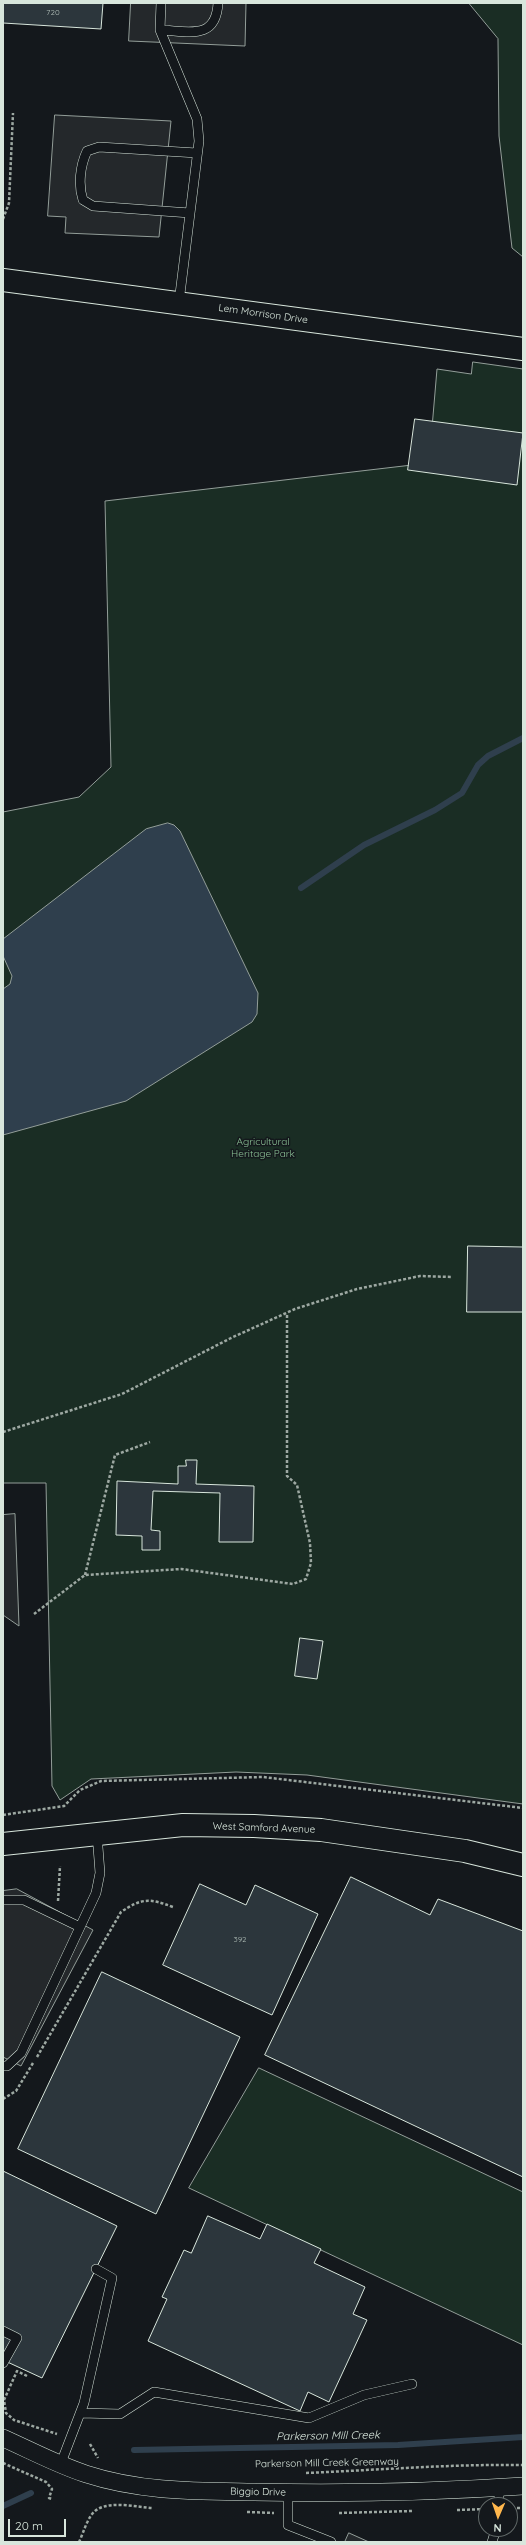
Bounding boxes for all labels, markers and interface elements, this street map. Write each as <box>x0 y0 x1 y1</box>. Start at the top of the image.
house number: 720 <box>46 8 60 18</box>
street label: Lem Morrison Drive <box>217 302 309 326</box>
park label: Agricultural Heritage Park <box>231 1136 295 1160</box>
street label: West Samford Avenue <box>212 1820 316 1836</box>
house number: 392 <box>233 1935 247 1945</box>
water label: Parkerson Mill Creek <box>276 2428 380 2444</box>
street label: Parkerson Mill Creek Greenway <box>255 2456 399 2470</box>
street label: Biggio Drive <box>230 2486 286 2498</box>
north arrow <box>478 2497 518 2537</box>
scale bar <box>10 2511 68 2537</box>
text: 20 m <box>15 2518 43 2533</box>
text: N <box>493 2521 502 2535</box>

